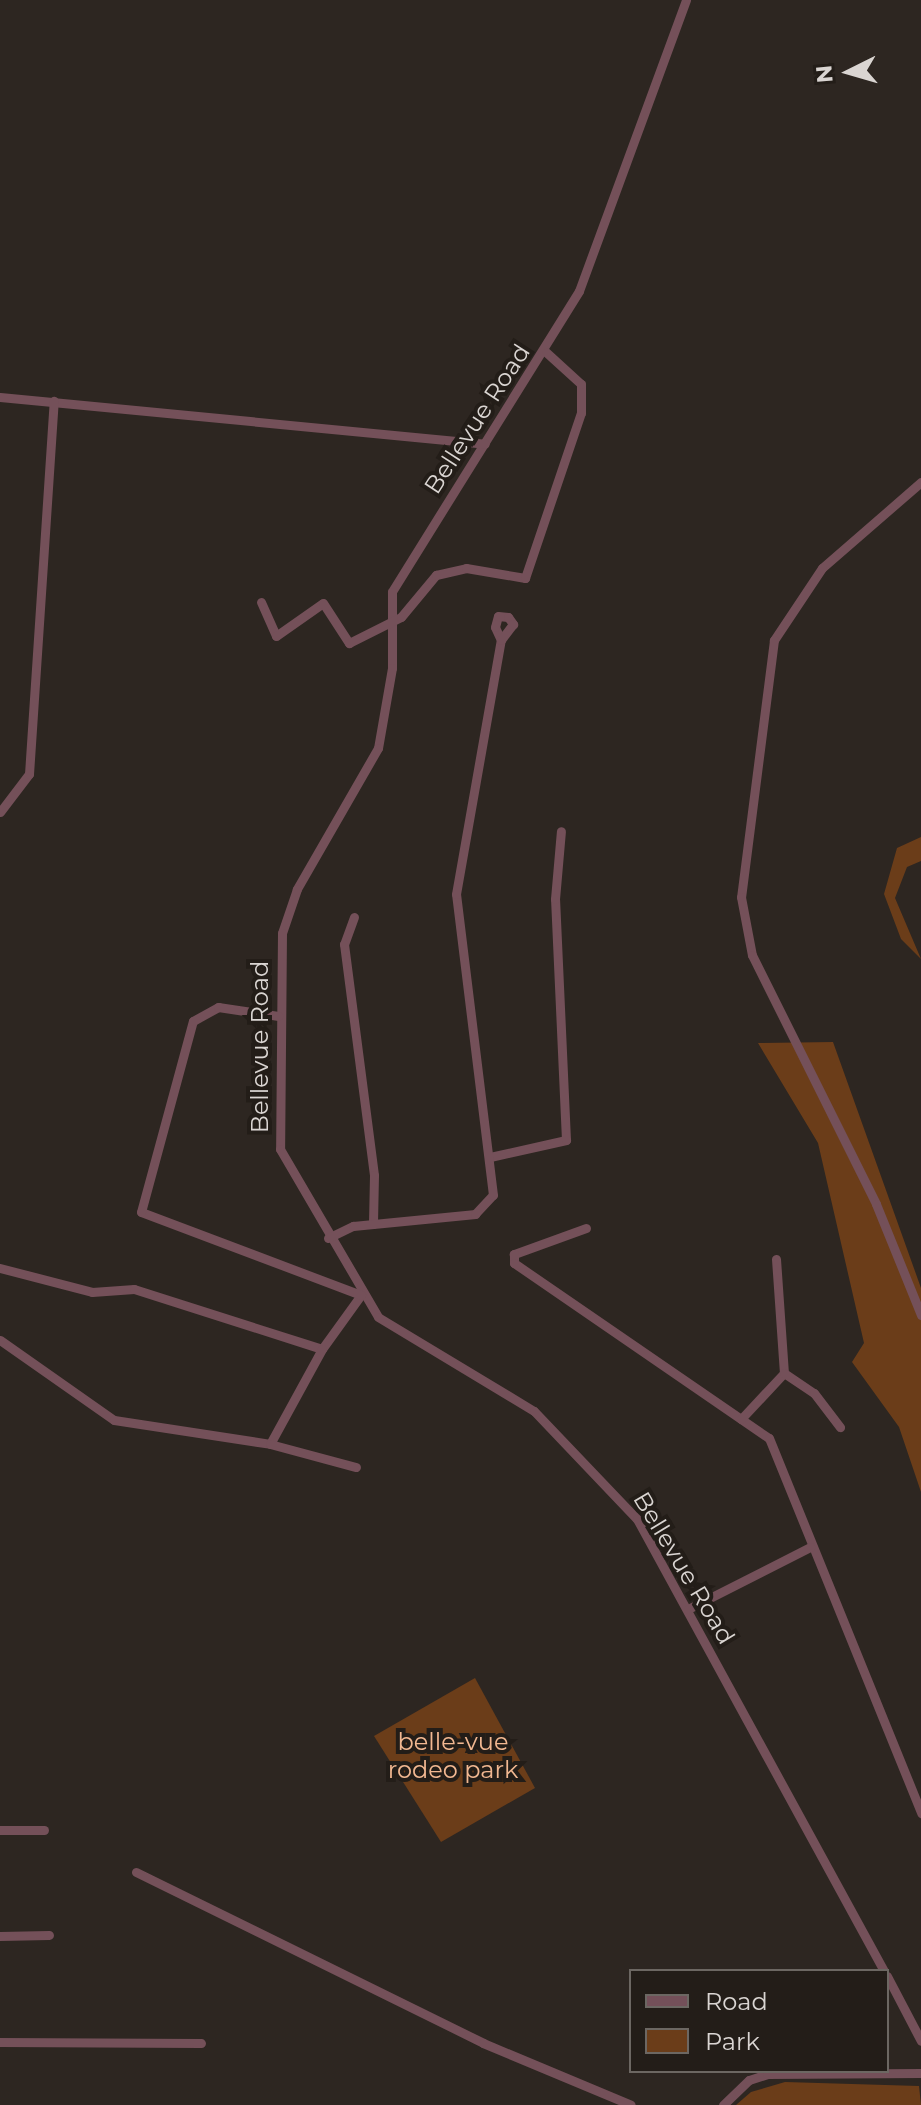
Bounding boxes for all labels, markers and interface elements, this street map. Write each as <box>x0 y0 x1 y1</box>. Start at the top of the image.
north arrow <box>809 32 889 112</box>
text: N <box>810 64 839 84</box>
street label: Bellevue Road <box>418 339 536 499</box>
street label: Bellevue Road <box>246 961 274 1133</box>
street label: Bellevue Road <box>627 1487 741 1649</box>
park label: belle-vue rodeo park <box>388 1728 518 1784</box>
legend <box>629 1969 889 2073</box>
text: Road <box>705 1987 768 2016</box>
text: Park <box>705 2027 760 2056</box>

